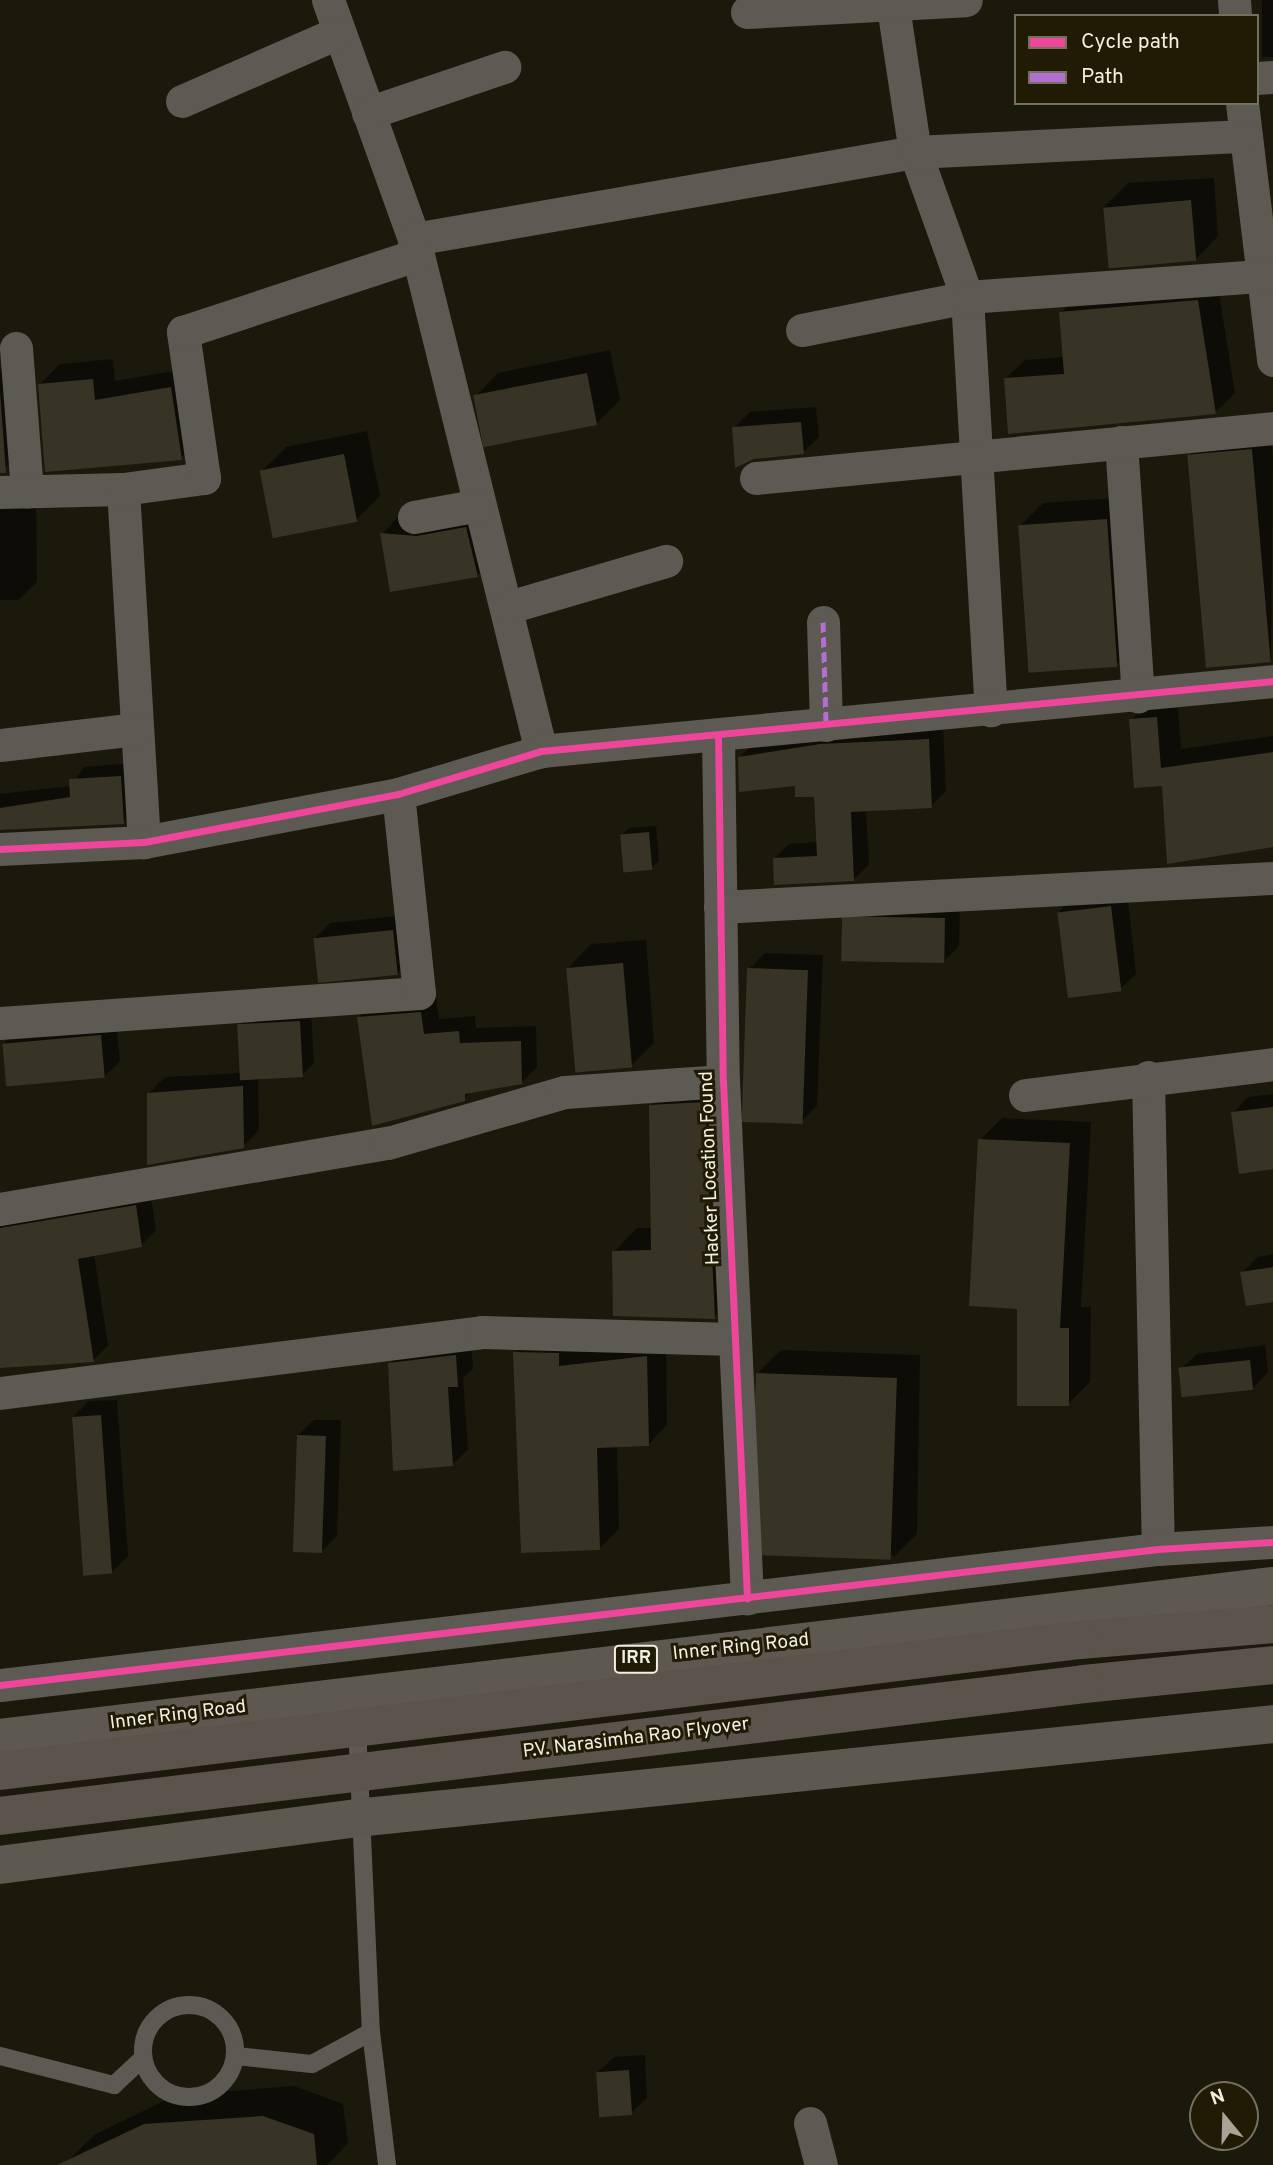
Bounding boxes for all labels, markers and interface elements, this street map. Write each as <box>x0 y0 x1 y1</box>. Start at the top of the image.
legend <box>1014 14 1259 105</box>
text: Cycle path <box>1081 29 1180 56</box>
text: Path <box>1081 64 1124 91</box>
street label: Hacker Location Found <box>696 1070 726 1266</box>
street label: Inner Ring Road <box>672 1629 810 1667</box>
road number: IRR <box>613 1644 659 1674</box>
street label: Inner Ring Road <box>109 1696 247 1736</box>
street label: P.V. Narasimha Rao Flyover <box>522 1714 750 1764</box>
north arrow <box>1189 2081 1259 2151</box>
text: N <box>1207 2084 1228 2112</box>

